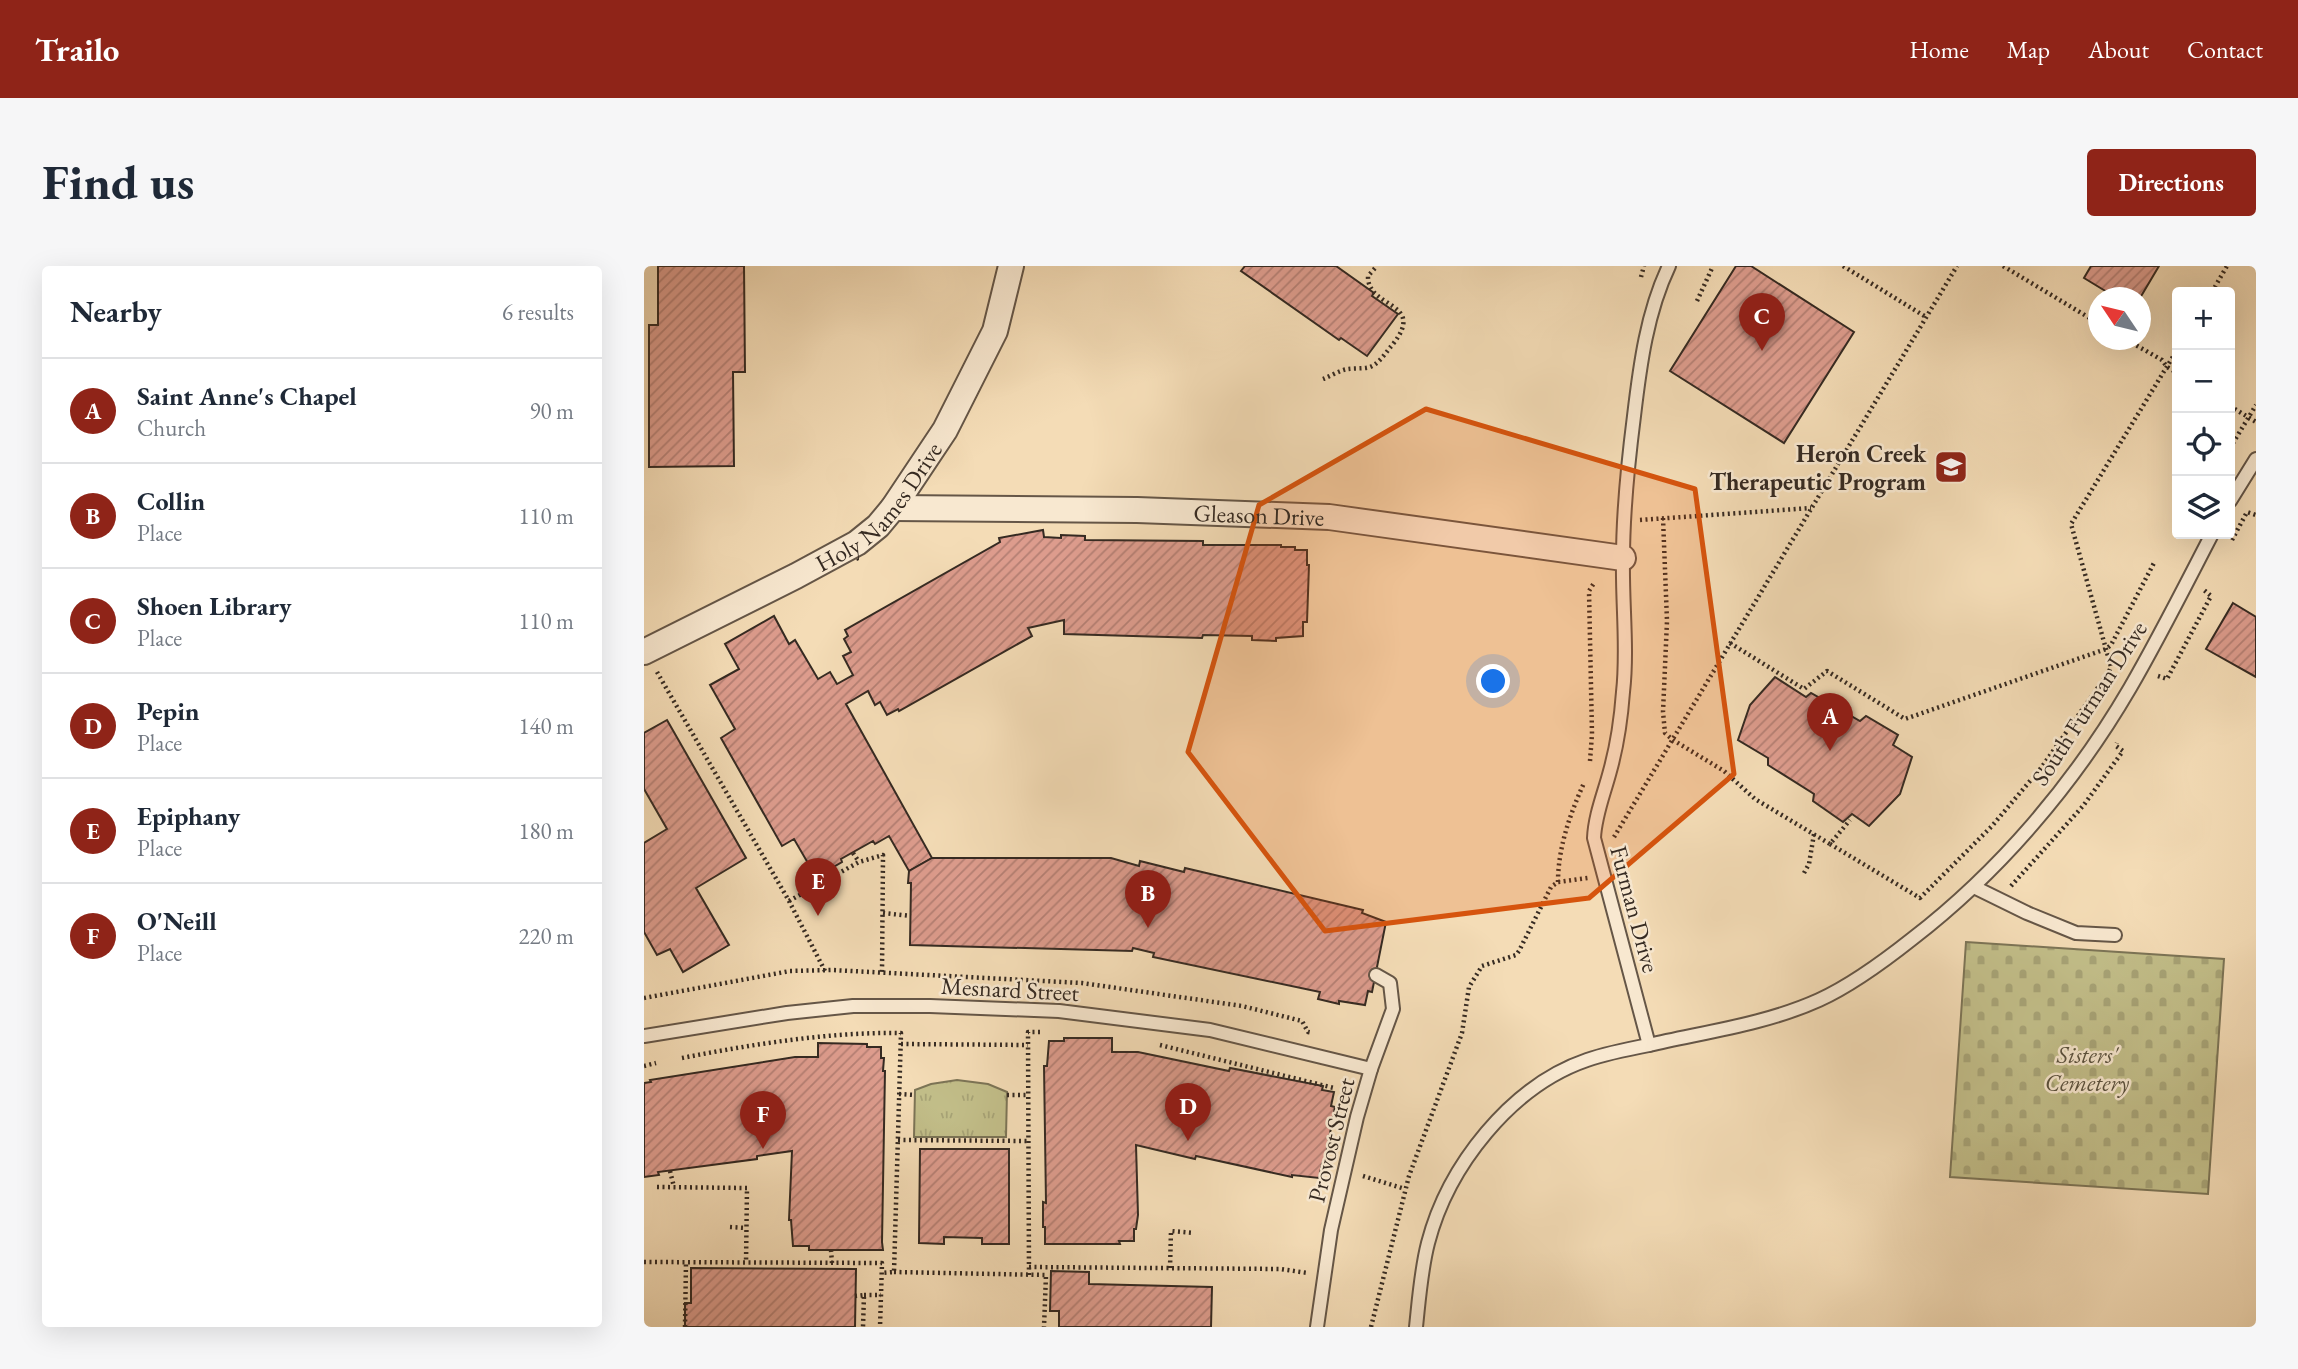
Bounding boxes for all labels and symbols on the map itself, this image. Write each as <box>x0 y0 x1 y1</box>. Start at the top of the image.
north arrow <box>2088 287 2151 350</box>
pin: C <box>1739 293 1785 351</box>
street label: Holy Names Drive <box>810 436 948 578</box>
place label: Heron Creek Therapeutic Program <box>1709 438 1927 498</box>
school or university icon: Heron Creek Therapeutic Program <box>1932 448 1970 486</box>
street label: Gleason Drive <box>1193 497 1325 532</box>
street label: South Furman Drive <box>2024 615 2154 791</box>
your location <box>1476 664 1510 698</box>
pin: A <box>1807 693 1853 751</box>
street label: Furman Drive <box>1603 842 1667 976</box>
pin: E <box>795 858 841 916</box>
pin: B <box>1125 870 1171 928</box>
street label: Mesnard Street <box>940 970 1080 1008</box>
park label: Sisters' Cemetery <box>2045 1039 2130 1098</box>
street label: Provost Street <box>1301 1074 1362 1206</box>
pin: D <box>1165 1083 1211 1141</box>
pin: F <box>740 1091 786 1149</box>

